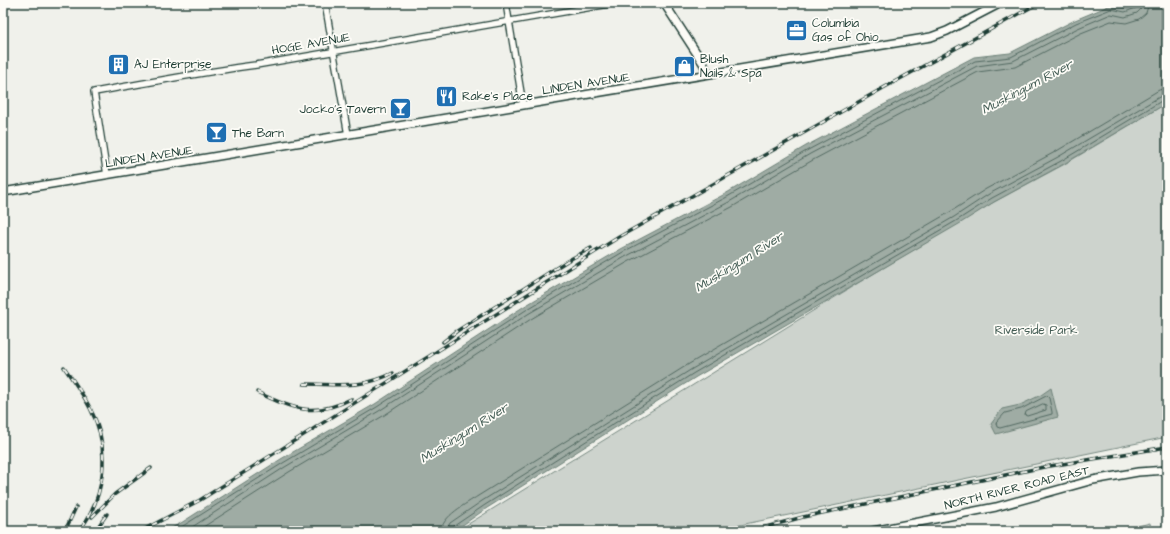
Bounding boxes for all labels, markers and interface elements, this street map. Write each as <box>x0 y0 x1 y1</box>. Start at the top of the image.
place label: Columbia Gas of Ohio <box>812 15 879 46</box>
office icon: Columbia Gas of Ohio <box>783 17 809 43</box>
street label: HOGE AVENUE <box>271 29 351 59</box>
building icon: AJ Enterprise <box>105 51 131 77</box>
place label: Blush Nails & Spa <box>700 51 762 82</box>
shop icon: Blush Nails & Spa <box>671 53 697 79</box>
water label: Muskingum River <box>978 54 1078 120</box>
place label: AJ Enterprise <box>134 56 212 73</box>
street label: LINDEN AVENUE <box>541 69 631 99</box>
restaurant icon: Rake's Place <box>433 83 459 109</box>
place label: Rake's Place <box>462 88 534 105</box>
bar icon: Jocko's Tavern <box>388 96 414 122</box>
place label: Jocko's Tavern <box>299 101 386 118</box>
bar icon: The Barn <box>203 120 229 146</box>
place label: The Barn <box>232 125 284 142</box>
street label: LINDEN AVENUE <box>104 142 194 172</box>
water label: Muskingum River <box>691 227 789 297</box>
park label: Riverside Park <box>995 322 1078 339</box>
water label: Muskingum River <box>416 398 514 468</box>
street label: NORTH RIVER ROAD EAST <box>943 462 1092 514</box>

